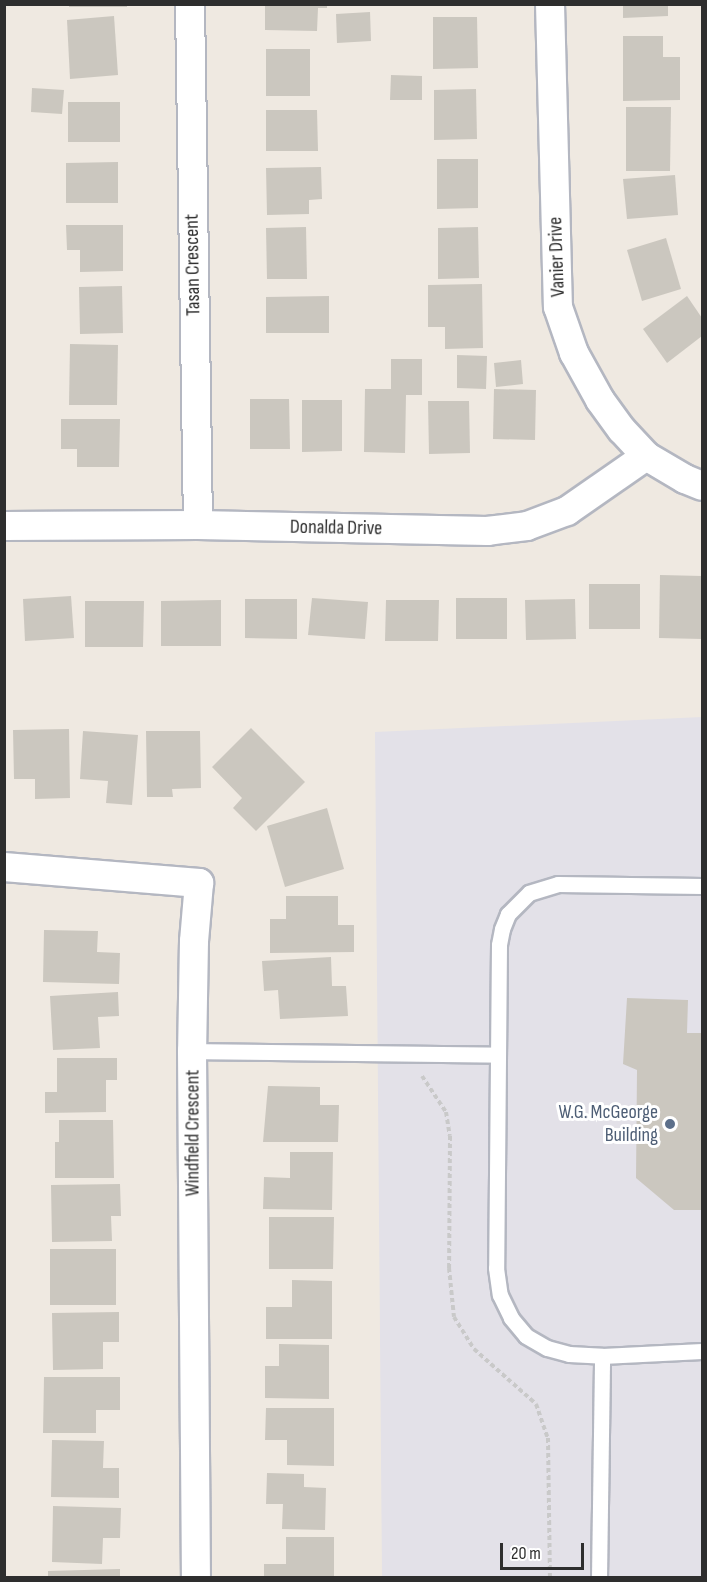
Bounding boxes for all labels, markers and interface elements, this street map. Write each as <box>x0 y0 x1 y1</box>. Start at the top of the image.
street label: Tasan Crescent <box>180 214 206 316</box>
street label: Vanier Drive <box>544 216 570 298</box>
street label: Donalda Drive <box>290 515 382 541</box>
street label: Windfield Crescent <box>181 1070 205 1196</box>
place label: W.G. McGeorge Building <box>558 1100 658 1147</box>
marker: W.G. McGeorge Building <box>663 1117 677 1131</box>
scale bar <box>503 1531 587 1569</box>
text: 20 m <box>511 1543 541 1564</box>

